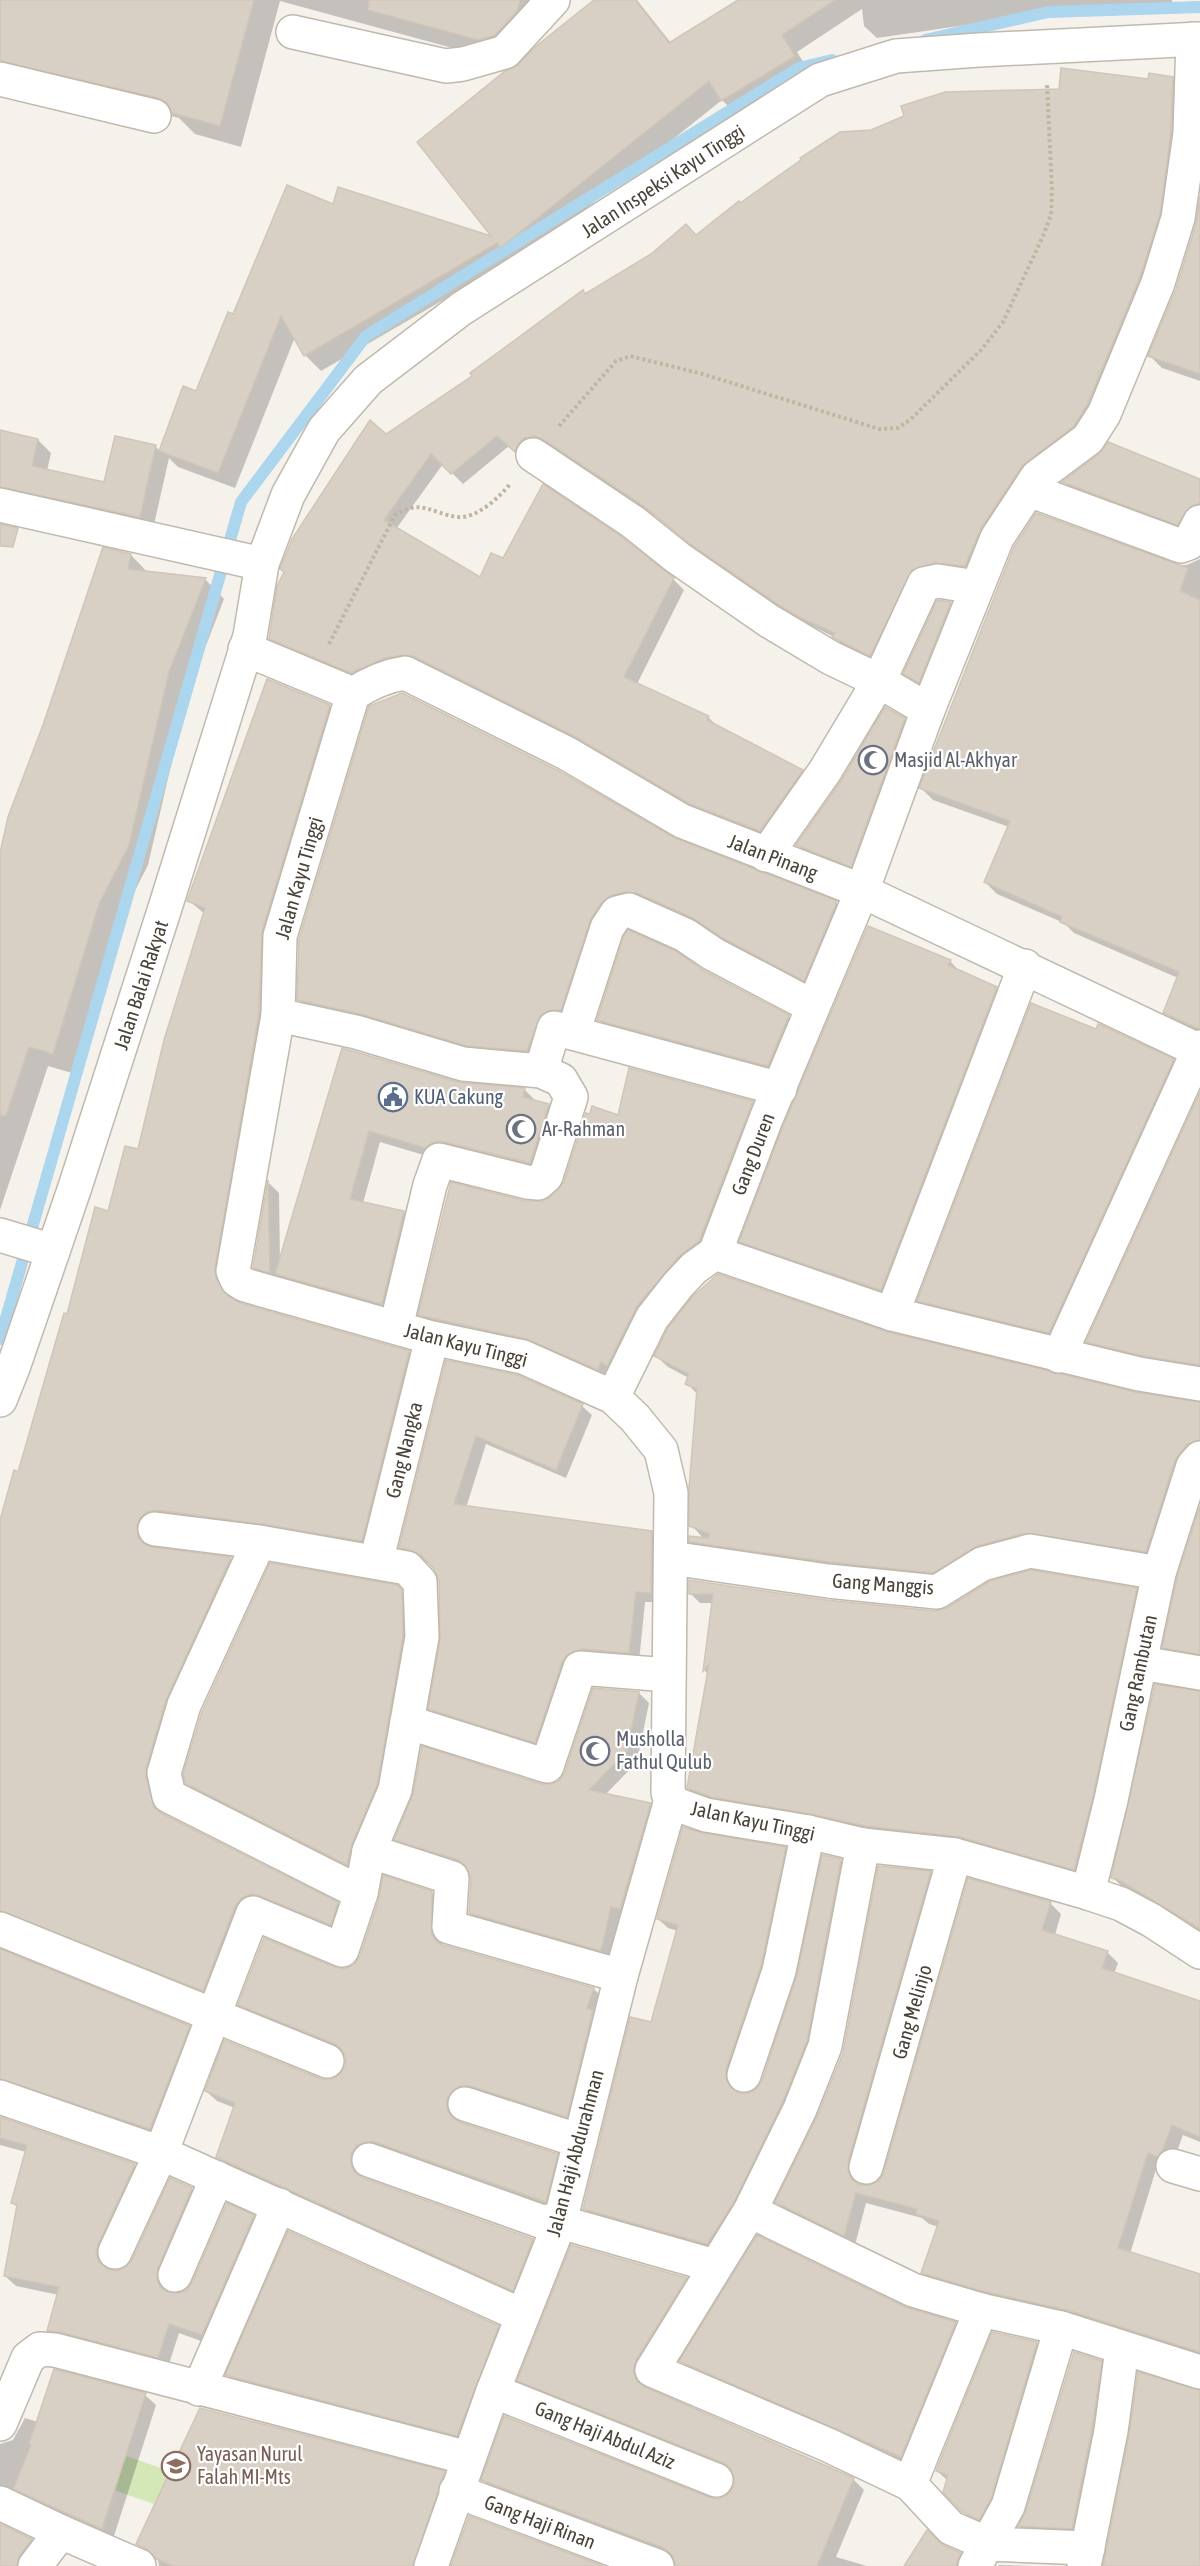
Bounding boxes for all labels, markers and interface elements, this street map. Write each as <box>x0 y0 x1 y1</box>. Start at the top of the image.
street label: Jalan Inspeksi Kayu Tinggi <box>577 119 749 242</box>
mosque icon: Masjid Al-Akhyar <box>857 744 889 776</box>
place label: Masjid Al-Akhyar <box>894 748 1018 771</box>
street label: Jalan Kayu Tinggi <box>270 814 327 942</box>
street label: Jalan Pinang <box>725 829 822 884</box>
street label: Jalan Balai Rakyat <box>109 917 172 1052</box>
public building icon: KUA Cakung <box>377 1081 409 1113</box>
place label: KUA Cakung <box>414 1085 504 1108</box>
street label: Gang Duren <box>726 1109 779 1198</box>
mosque icon: Ar-Rahman <box>505 1113 537 1145</box>
place label: Ar-Rahman <box>542 1117 625 1140</box>
street label: Jalan Kayu Tinggi <box>402 1318 530 1371</box>
street label: Gang Nangka <box>380 1399 427 1500</box>
street label: Gang Manggis <box>831 1568 935 1599</box>
street label: Gang Rambutan <box>1114 1613 1161 1733</box>
place label: Musholla Fathul Qulub <box>616 1727 712 1773</box>
mosque icon: Musholla Fathul Qulub <box>579 1735 611 1767</box>
street label: Jalan Kayu Tinggi <box>689 1796 817 1845</box>
street label: Gang Melinjo <box>887 1962 936 2062</box>
street label: Jalan Haji Abdurahman <box>541 2067 608 2239</box>
street label: Gang Haji Abdul Aziz <box>532 2396 679 2473</box>
place label: Yayasan Nurul Falah MI-Mts <box>197 2442 303 2488</box>
school or university icon: Yayasan Nurul Falah MI-Mts <box>160 2450 192 2482</box>
street label: Gang Haji Rinan <box>481 2490 599 2553</box>

